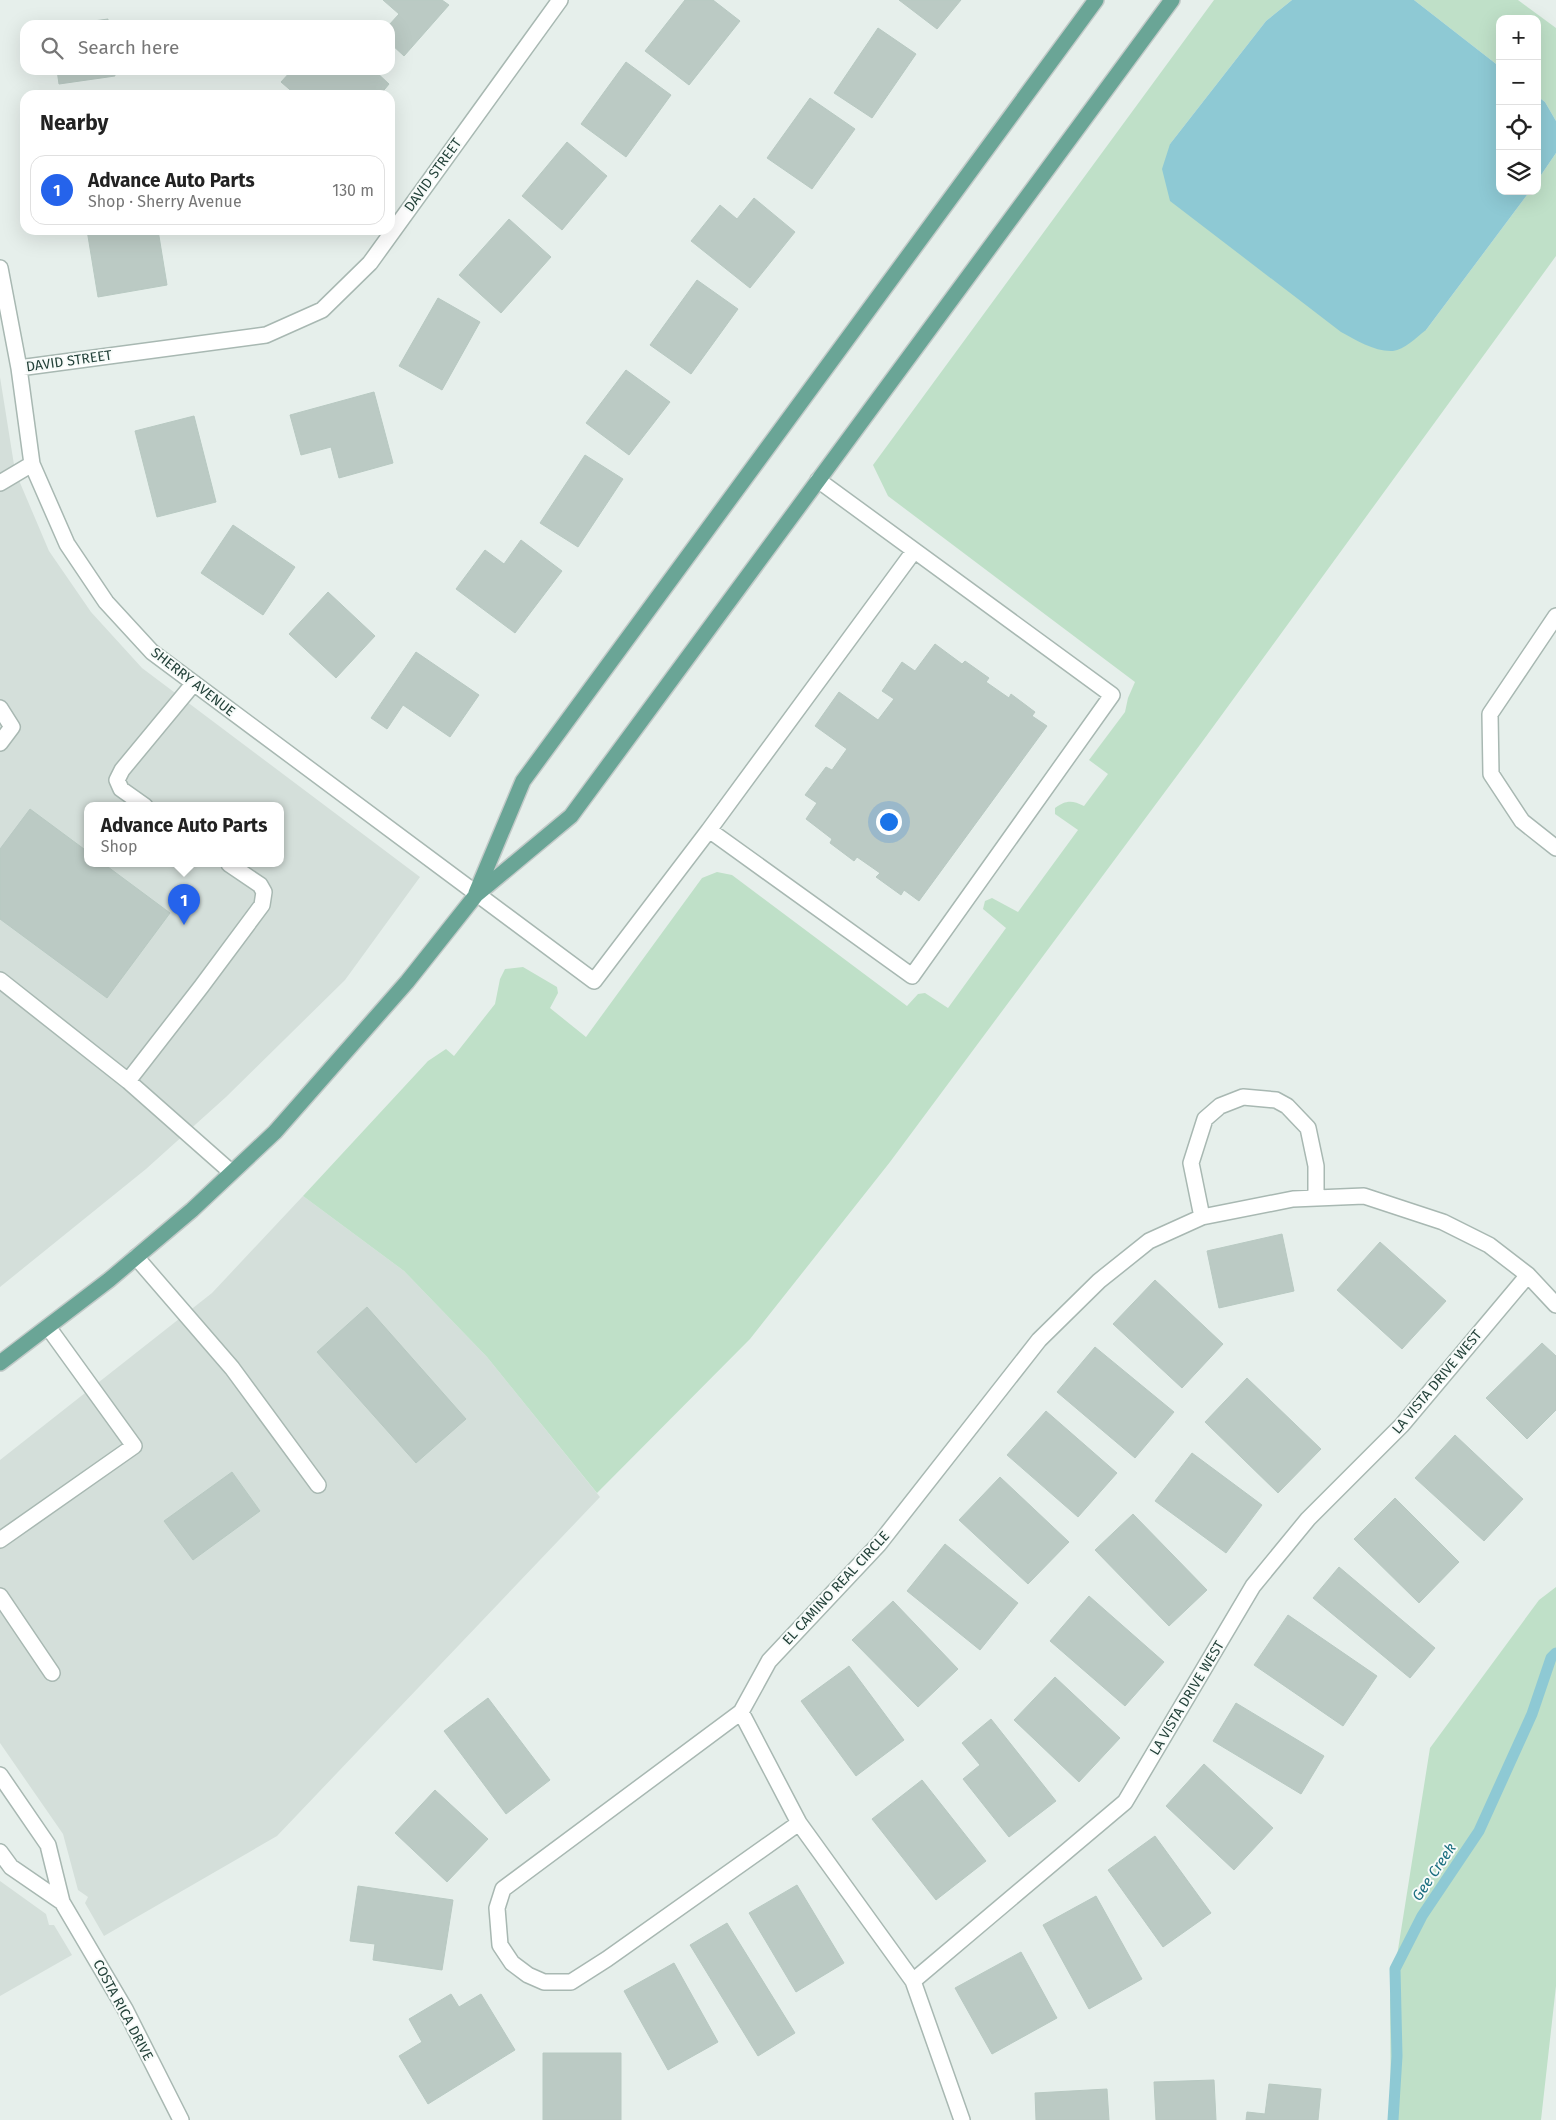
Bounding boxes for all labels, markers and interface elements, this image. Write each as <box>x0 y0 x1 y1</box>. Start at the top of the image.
map controls <box>1496 15 1541 195</box>
button: + <box>1496 15 1541 60</box>
search box <box>20 20 395 75</box>
icon: search <box>38 34 66 62</box>
text: Search here <box>78 36 179 59</box>
button: − <box>1496 60 1541 105</box>
button: locate <box>1496 105 1541 150</box>
text: Nearby <box>40 110 108 136</box>
street label: DAVID STREET <box>401 134 466 215</box>
button: layers <box>1496 150 1541 195</box>
text: Advance Auto Parts <box>88 169 255 192</box>
text: 1 <box>53 181 61 200</box>
text: 130 m <box>332 181 374 200</box>
text: Shop · Sherry Avenue <box>88 192 242 211</box>
street label: DAVID STREET <box>25 346 114 375</box>
street label: SHERRY AVENUE <box>148 644 238 720</box>
popup <box>84 802 284 867</box>
your location <box>876 809 902 835</box>
text: Advance Auto Parts <box>101 814 267 837</box>
text: Shop <box>101 837 138 856</box>
pin: 1 <box>168 884 200 925</box>
street label: LA VISTA DRIVE WEST <box>1389 1326 1486 1437</box>
street label: EL CAMINO REAL CIRCLE <box>779 1528 893 1648</box>
street label: LA VISTA DRIVE WEST <box>1146 1637 1228 1758</box>
water label: Gee Creek <box>1408 1840 1460 1904</box>
street label: COSTA RICA DRIVE <box>89 1957 157 2063</box>

